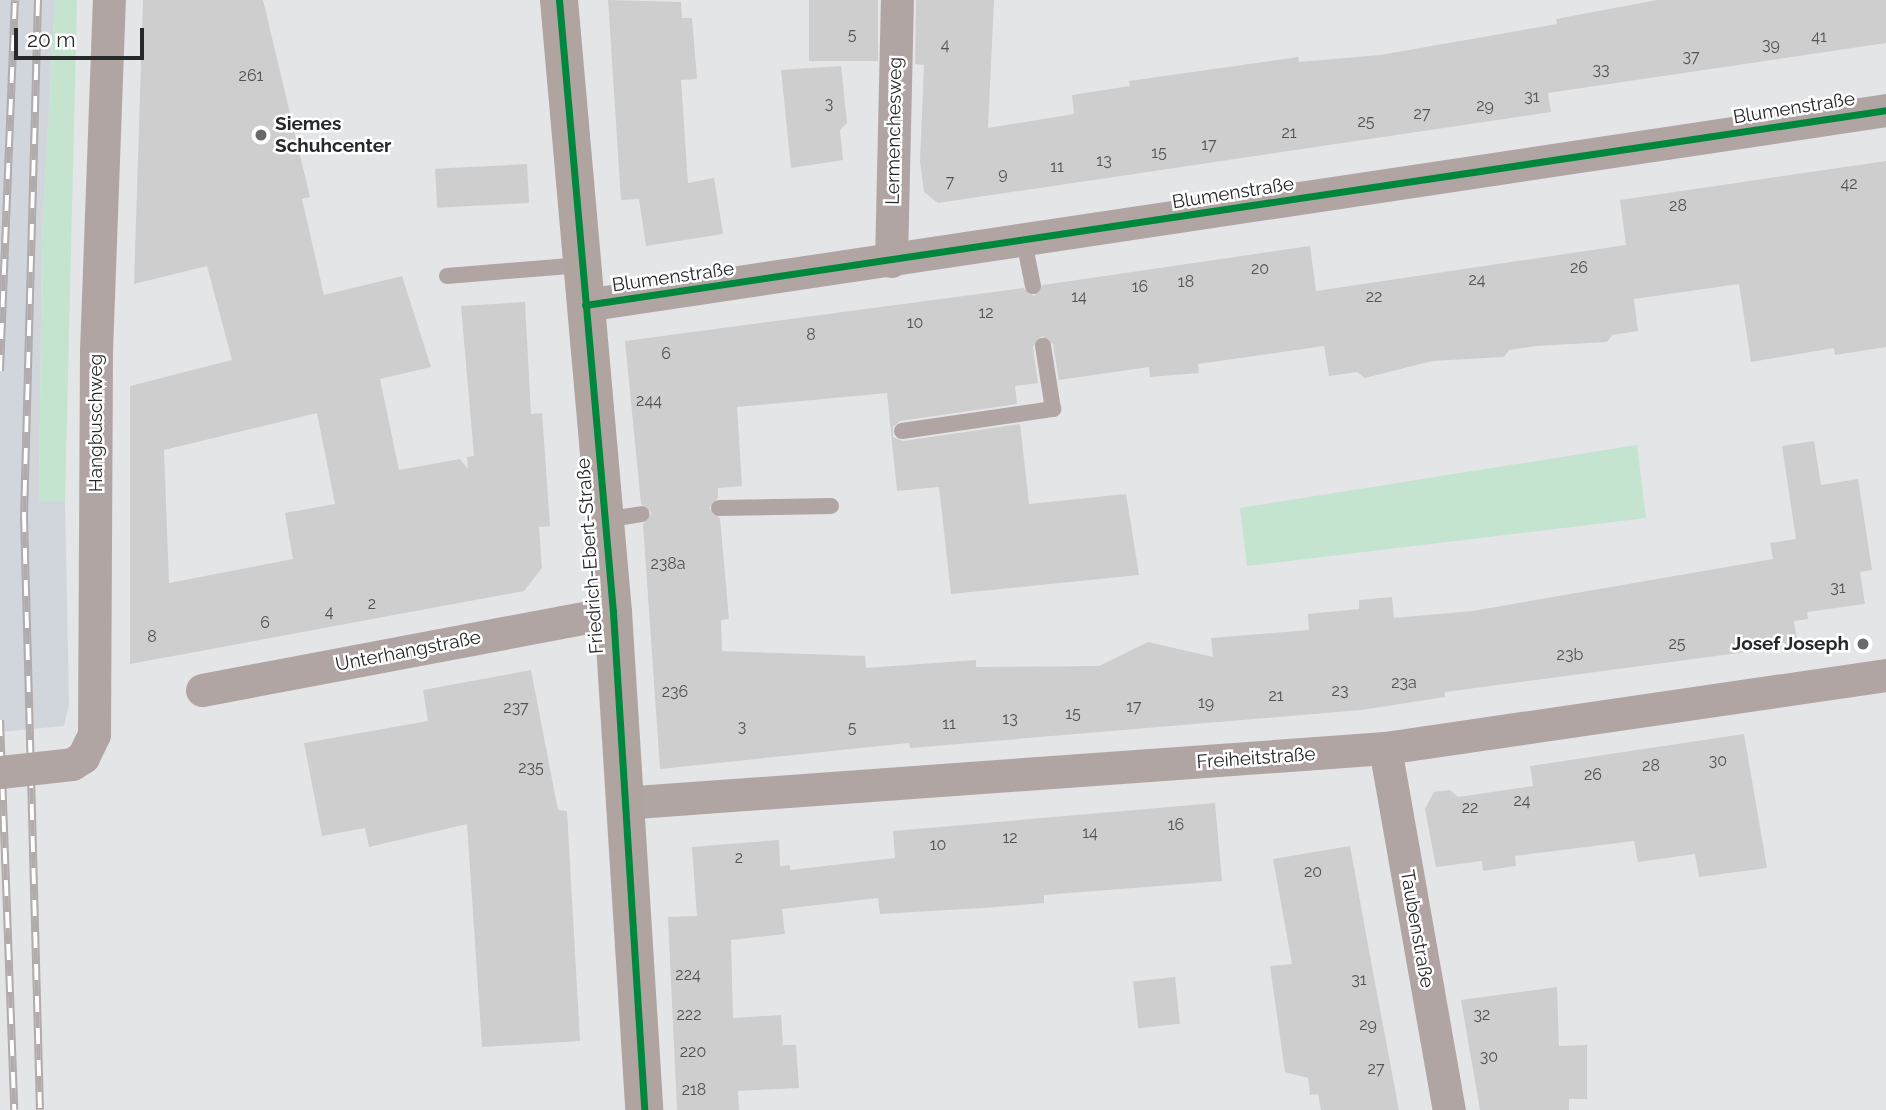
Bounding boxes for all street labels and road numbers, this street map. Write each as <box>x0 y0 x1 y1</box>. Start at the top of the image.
street label: Lermenchesweg <box>881 57 907 205</box>
street label: Blumenstraße <box>1731 87 1857 129</box>
street label: Blumenstraße <box>1170 172 1296 214</box>
street label: Blumenstraße <box>611 257 735 297</box>
street label: Hangbuschweg <box>85 354 107 492</box>
street label: Friedrich-Ebert-Straße <box>572 457 608 655</box>
street label: Unterhangstraße <box>333 626 483 676</box>
street label: Freiheitstraße <box>1196 742 1316 774</box>
street label: Taubenstraße <box>1395 868 1439 990</box>

